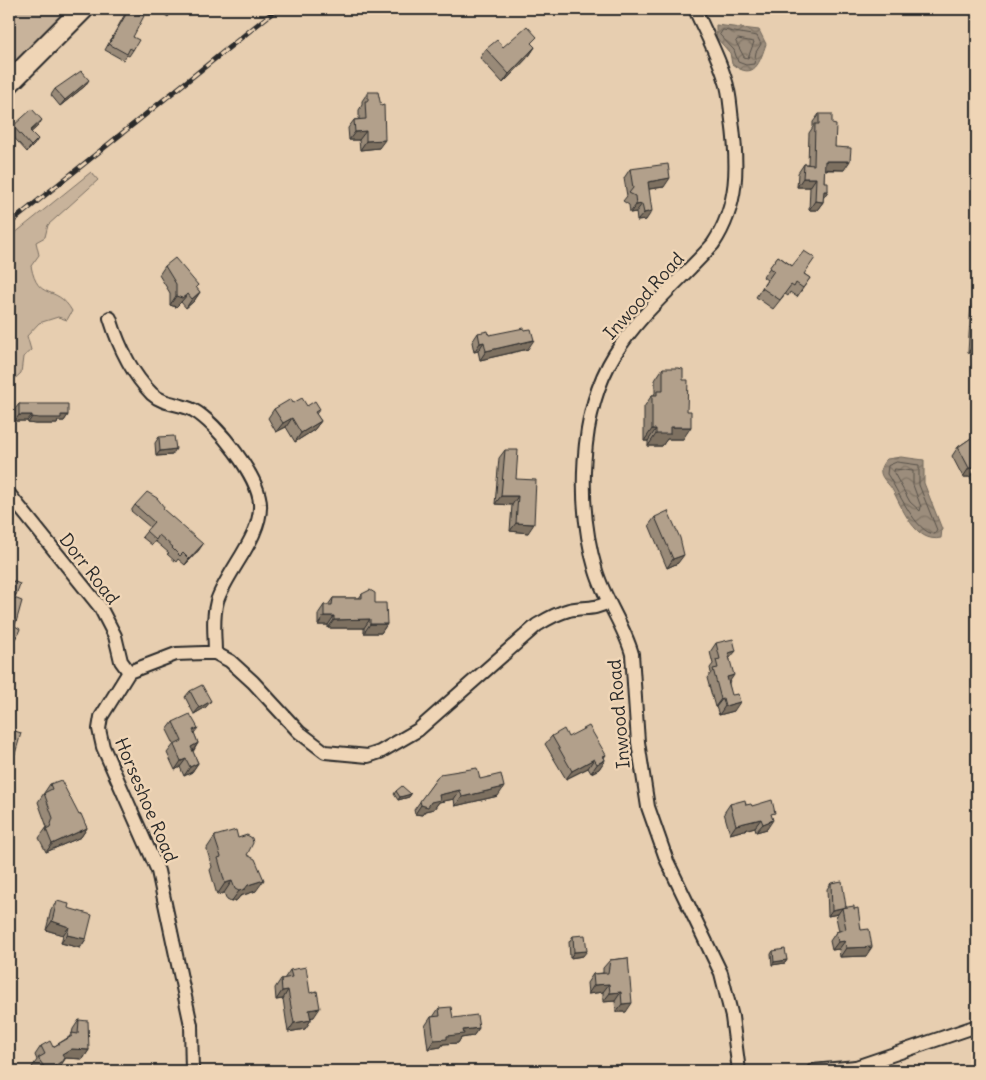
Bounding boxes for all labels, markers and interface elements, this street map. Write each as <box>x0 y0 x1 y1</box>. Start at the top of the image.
street label: Inwood Road <box>598 247 689 344</box>
street label: Dorr Road <box>54 528 125 609</box>
street label: Inwood Road <box>602 658 635 770</box>
street label: Horseshoe Road <box>110 734 183 866</box>

